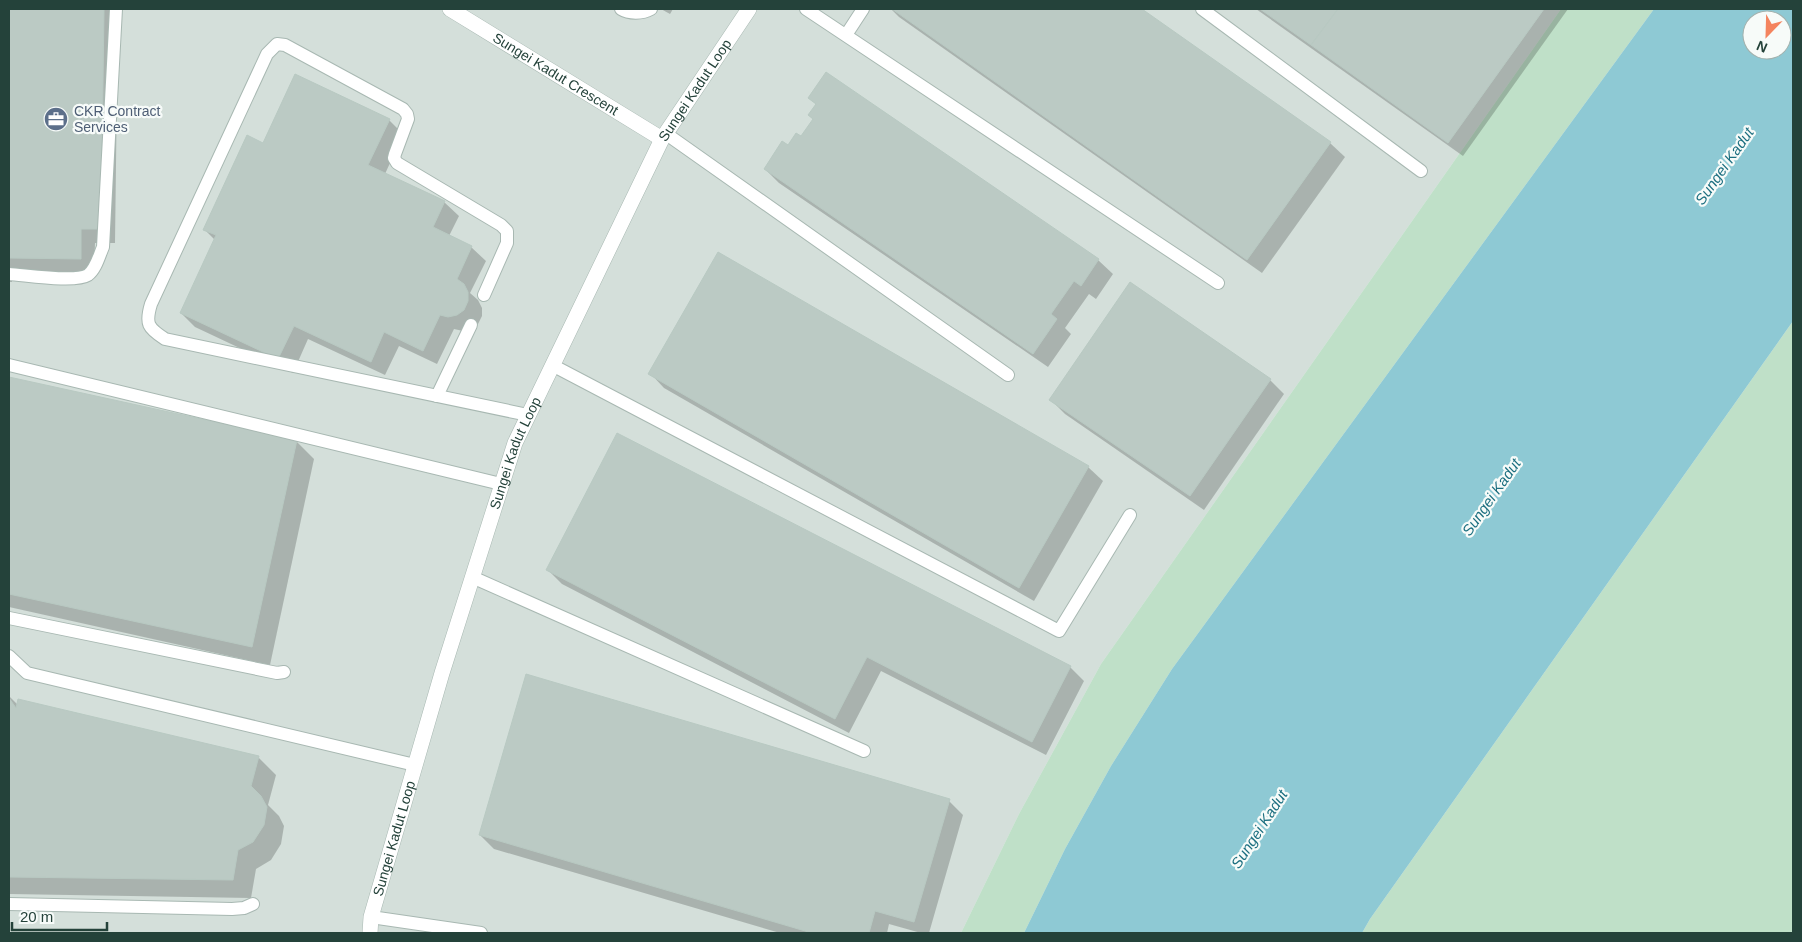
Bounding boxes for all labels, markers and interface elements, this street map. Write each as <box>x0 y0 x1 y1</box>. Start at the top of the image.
north arrow <box>1742 10 1792 60</box>
street label: Sungei Kadut Crescent <box>490 29 621 118</box>
street label: Sungei Kadut Loop <box>655 36 735 144</box>
text: N <box>1754 38 1770 56</box>
place label: CKR Contract Services <box>74 103 160 135</box>
office icon: CKR Contract Services <box>43 106 69 132</box>
water label: Sungei Kadut <box>1691 124 1757 208</box>
street label: Sungei Kadut Loop <box>486 394 544 511</box>
water label: Sungei Kadut <box>1458 455 1524 539</box>
street label: Sungei Kadut Loop <box>370 779 418 898</box>
water label: Sungei Kadut <box>1227 786 1291 871</box>
scale bar <box>12 900 108 932</box>
text: 20 m <box>20 908 53 925</box>

